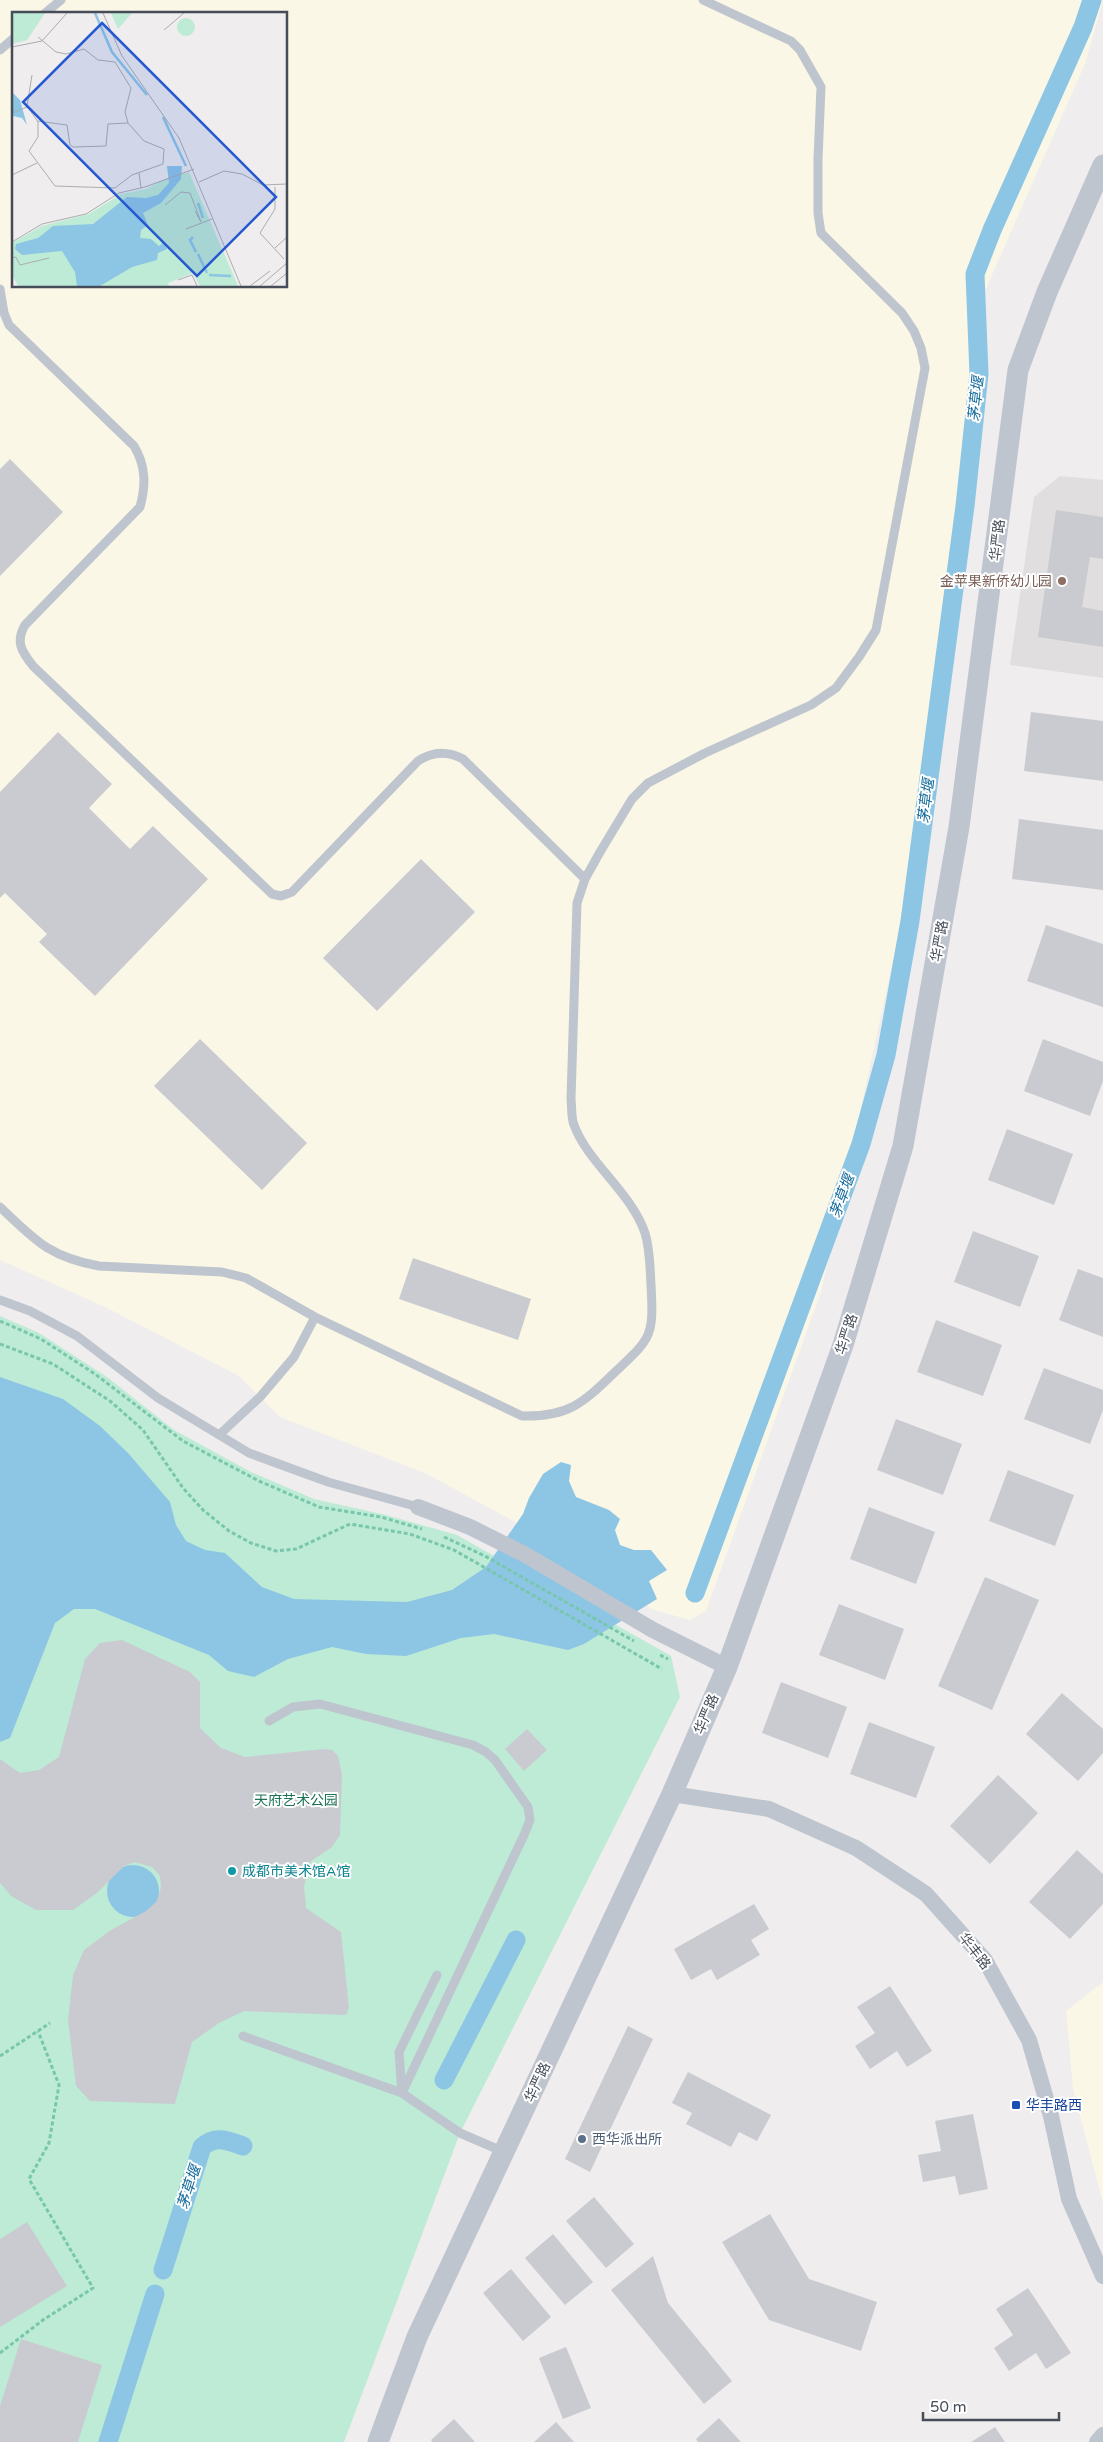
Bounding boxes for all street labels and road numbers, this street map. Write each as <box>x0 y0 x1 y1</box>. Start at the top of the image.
street label: 华严路 <box>987 518 1008 562</box>
street label: 华严路 <box>927 919 952 963</box>
street label: 华严路 <box>832 1312 861 1357</box>
street label: 华严路 <box>690 1692 722 1737</box>
street label: 华丰路 <box>955 1930 994 1973</box>
street label: 华严路 <box>521 2060 554 2105</box>

